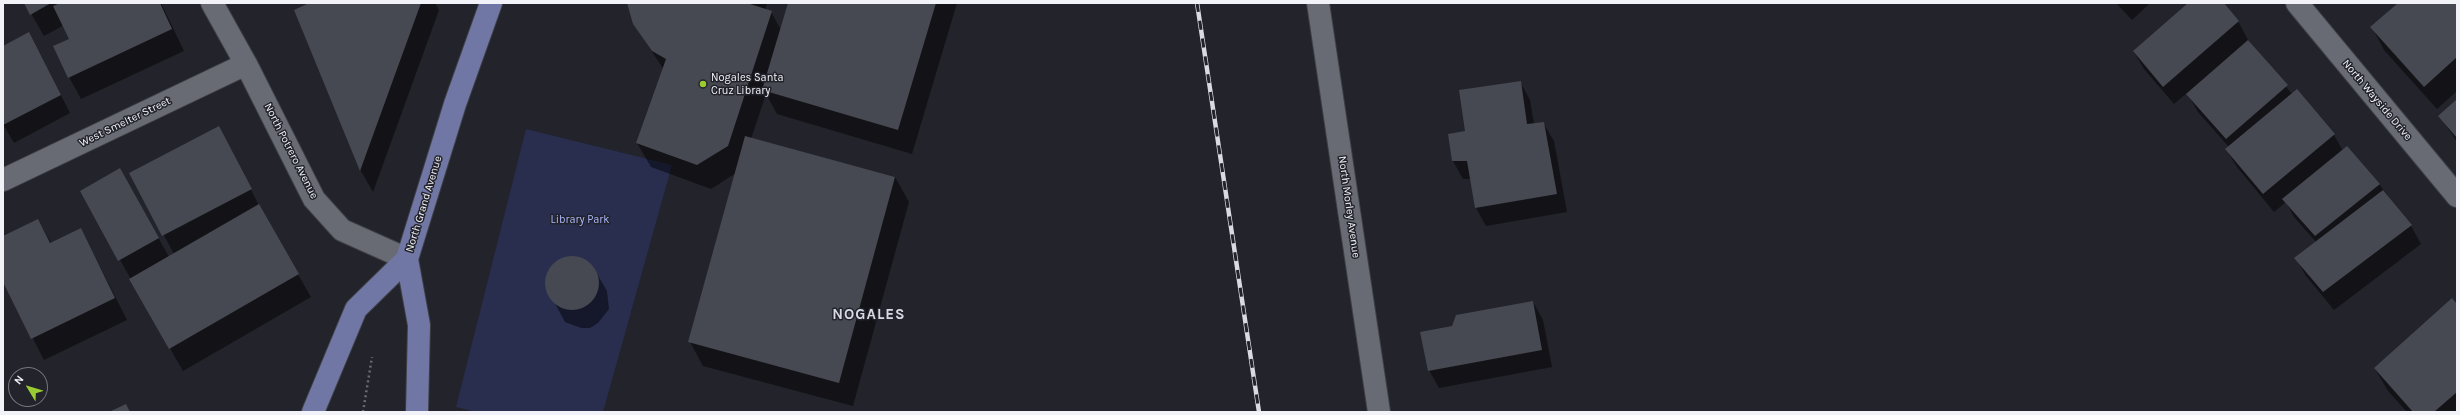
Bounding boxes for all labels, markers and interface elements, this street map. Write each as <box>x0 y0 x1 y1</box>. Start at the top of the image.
street label: North Wayside Drive <box>2339 57 2415 143</box>
place label: Nogales Santa Cruz Library <box>711 71 783 97</box>
marker: Nogales Santa Cruz Library <box>698 79 708 89</box>
street label: West Smelter Street <box>77 94 173 150</box>
street label: North Potrero Avenue <box>261 101 321 201</box>
street label: North Grand Avenue <box>403 154 445 254</box>
street label: North Morley Avenue <box>1335 155 1363 259</box>
park label: Library Park <box>551 213 609 227</box>
district label: NOGALES <box>832 306 906 324</box>
north arrow <box>8 367 48 407</box>
text: N <box>11 373 26 387</box>

